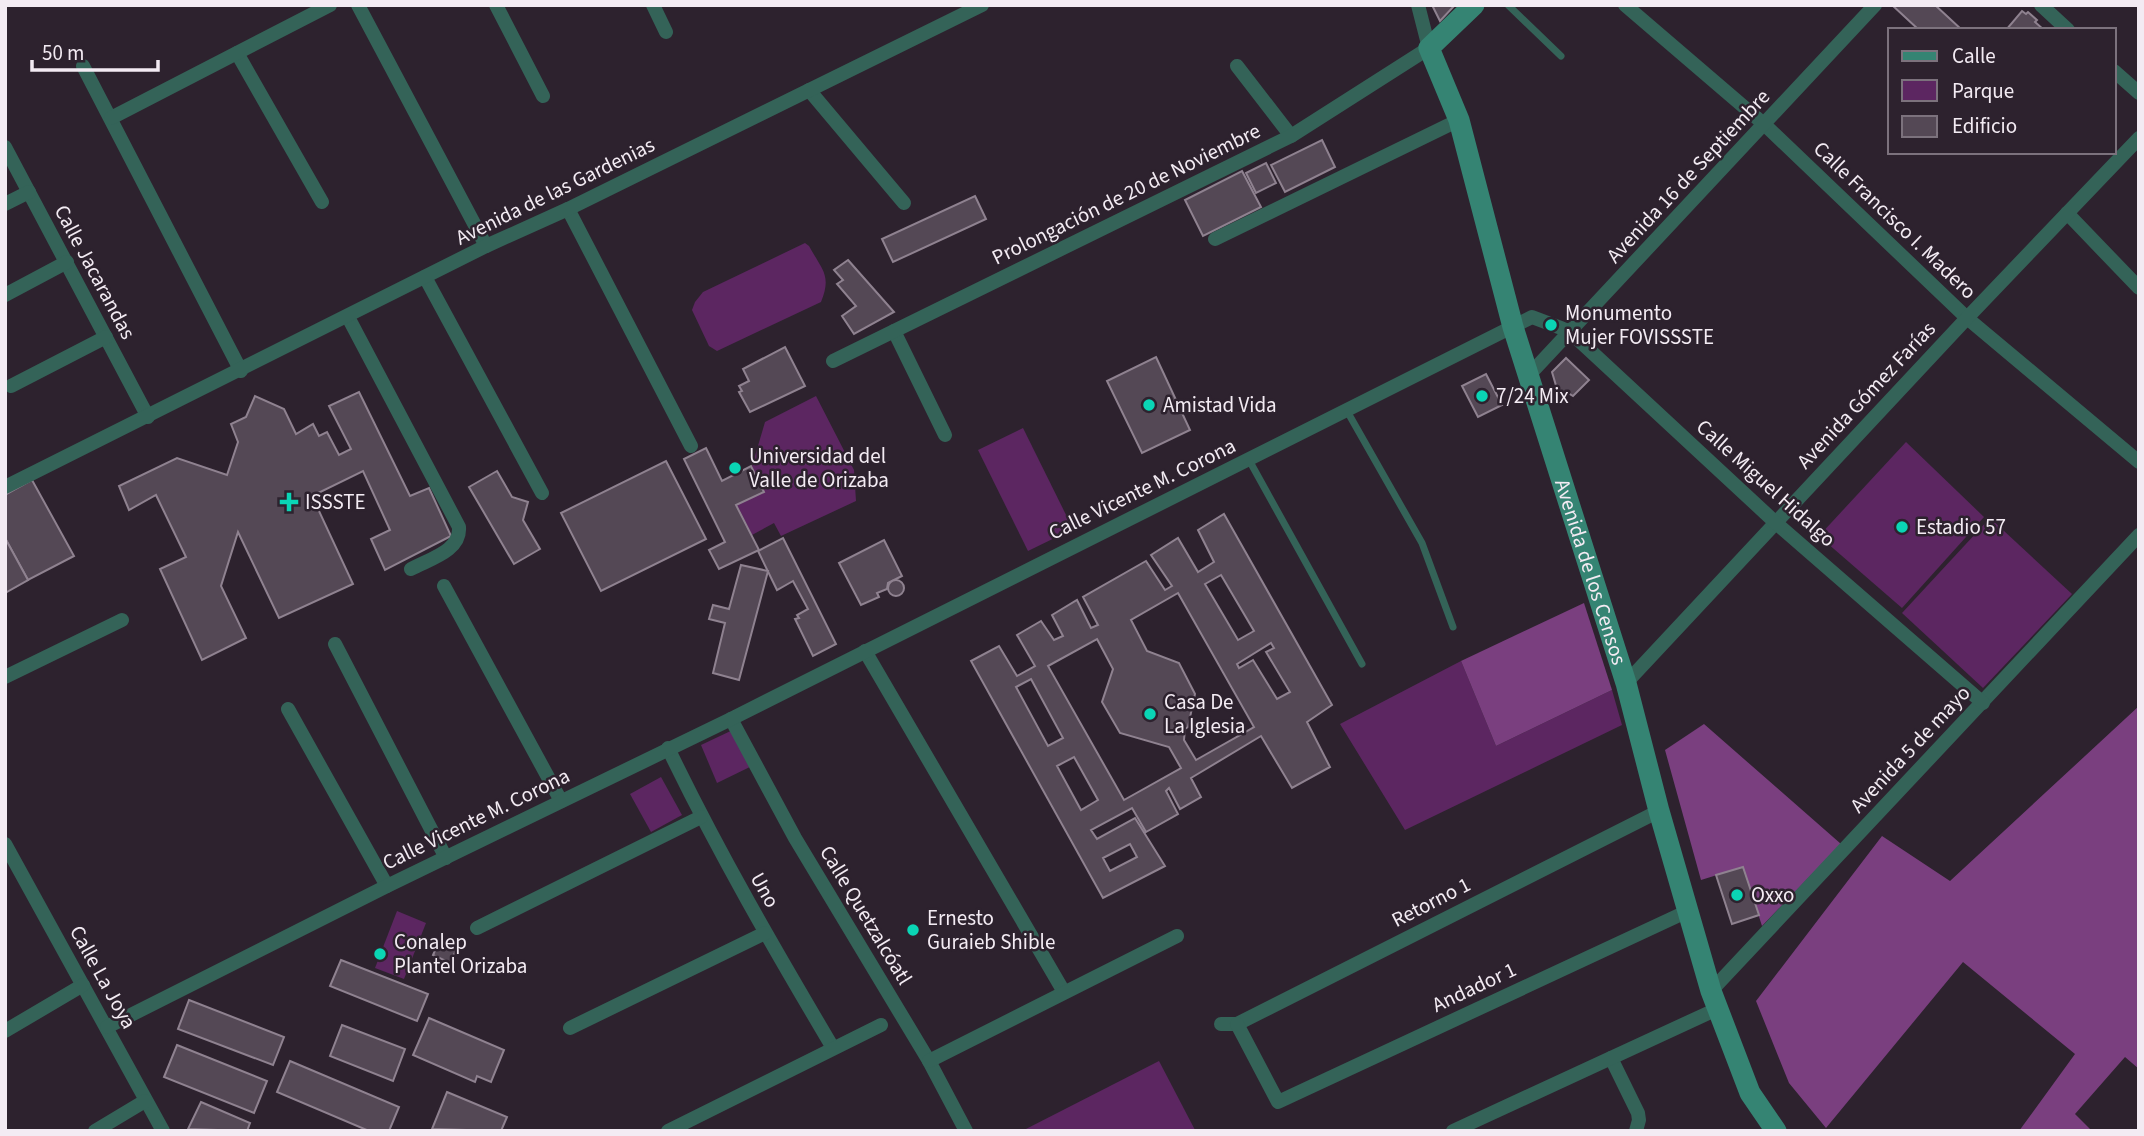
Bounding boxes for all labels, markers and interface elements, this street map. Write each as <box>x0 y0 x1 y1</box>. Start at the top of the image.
scale bar <box>32 28 158 72</box>
legend <box>1888 28 2116 154</box>
text: 50 m <box>42 38 84 68</box>
text: Calle <box>1952 41 1996 71</box>
text: Parque <box>1952 76 2014 106</box>
street label: Avenida 16 de Septiembre <box>1599 82 1777 270</box>
text: Edificio <box>1952 111 2017 141</box>
street label: Prolongación de 20 de Noviembre <box>987 116 1265 272</box>
street label: Avenida de las Gardenias <box>450 130 660 252</box>
street label: Calle Francisco I. Madero <box>1807 134 1983 306</box>
street label: Calle Jacarandas <box>47 199 143 345</box>
place label: Monumento Mujer FOVISSSTE <box>1565 298 1714 352</box>
street label: Avenida Gómez Farías <box>1790 314 1943 475</box>
marker: Monumento Mujer FOVISSSTE <box>1543 317 1559 333</box>
place label: 7/24 Mix <box>1496 381 1569 411</box>
marker: 7/24 Mix <box>1474 388 1490 404</box>
place label: Amistad Vida <box>1163 390 1277 420</box>
marker: Amistad Vida <box>1141 397 1157 413</box>
street label: Calle Miguel Hidalgo <box>1690 412 1842 554</box>
street label: Calle Vicente M. Corona <box>1043 431 1241 547</box>
place label: Universidad del Valle de Orizaba <box>749 441 889 495</box>
marker: Universidad del Valle de Orizaba <box>727 460 743 476</box>
street label: Avenida de los Censos <box>1547 475 1634 669</box>
place label: ISSSTE <box>305 487 366 517</box>
marker: ISSSTE <box>279 492 299 512</box>
place label: Estadio 57 <box>1916 512 2006 542</box>
marker: Estadio 57 <box>1894 519 1910 535</box>
street label: Avenida 5 de mayo <box>1843 679 1977 819</box>
place label: Casa De La Iglesia <box>1164 687 1245 741</box>
marker: Casa De La Iglesia <box>1142 706 1158 722</box>
street label: Calle Vicente M. Corona <box>377 761 575 877</box>
street label: Calle Quetzalcóatl <box>812 840 920 990</box>
street label: Uno <box>743 867 787 913</box>
street label: Retorno 1 <box>1386 869 1476 935</box>
place label: Oxxo <box>1751 880 1794 910</box>
marker: Oxxo <box>1729 887 1745 903</box>
place label: Ernesto Guraieb Shible <box>927 903 1055 957</box>
street label: Calle La Joya <box>62 920 144 1034</box>
marker: Ernesto Guraieb Shible <box>905 922 921 938</box>
place label: Conalep Plantel Orizaba <box>394 927 527 981</box>
marker: Conalep Plantel Orizaba <box>372 946 388 962</box>
street label: Andador 1 <box>1427 954 1521 1020</box>

